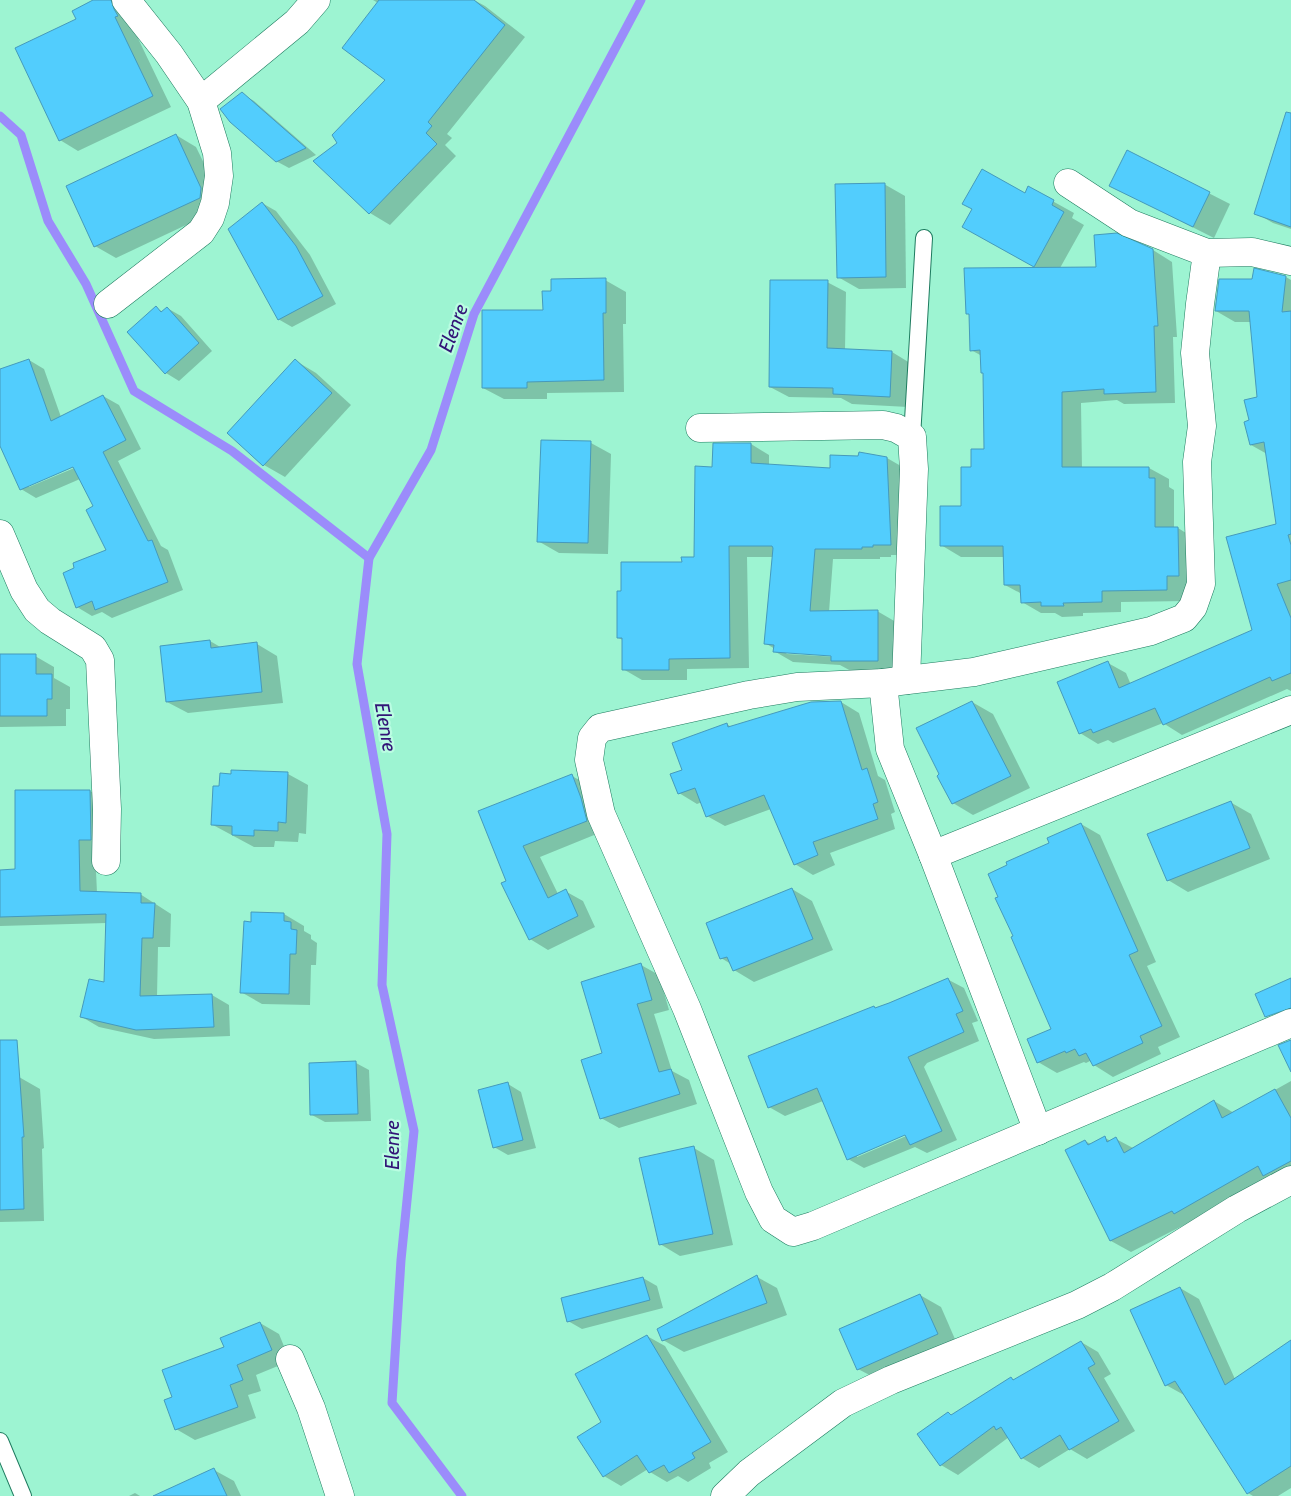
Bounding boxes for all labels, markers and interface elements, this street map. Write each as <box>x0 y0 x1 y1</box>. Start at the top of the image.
water label: Elenre <box>433 301 473 355</box>
water label: Elenre <box>370 701 402 753</box>
water label: Elenre <box>380 1120 404 1170</box>

